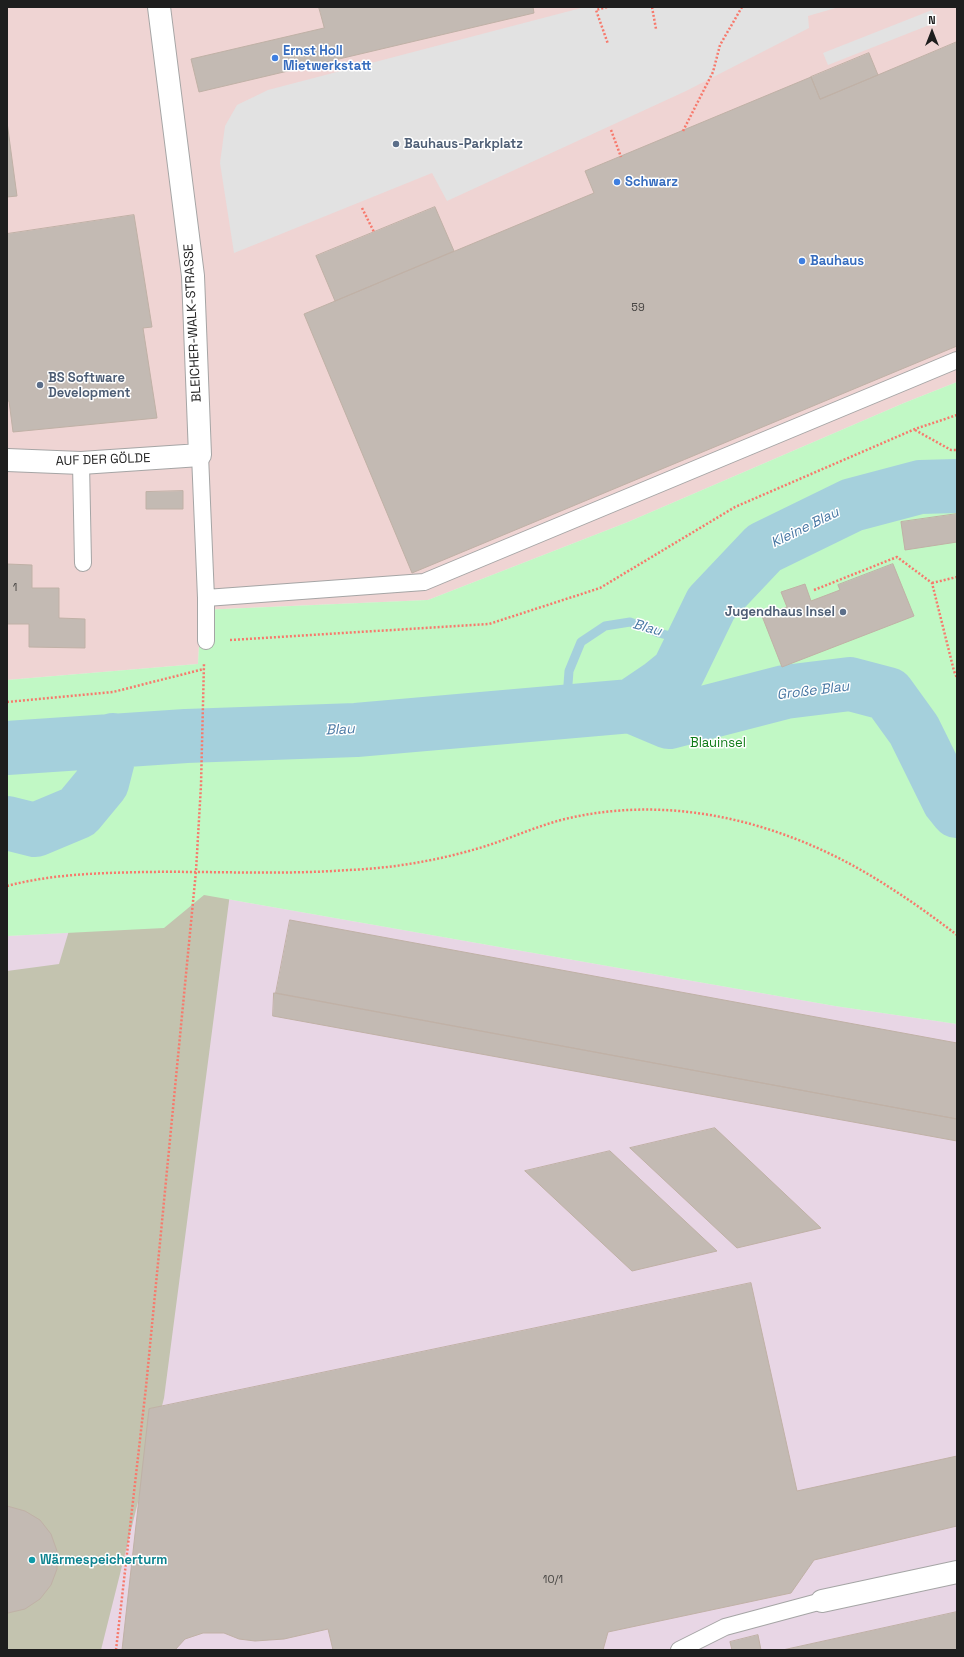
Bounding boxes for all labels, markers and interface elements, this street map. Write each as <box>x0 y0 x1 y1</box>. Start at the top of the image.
north arrow <box>912 12 952 52</box>
text: N <box>928 13 936 27</box>
place label: Ernst Holl Mietwerkstatt <box>283 43 371 74</box>
marker: Ernst Holl Mietwerkstatt <box>270 53 280 63</box>
place label: Bauhaus-Parkplatz <box>404 136 523 152</box>
marker: Bauhaus-Parkplatz <box>391 139 401 149</box>
place label: Schwarz <box>625 174 678 190</box>
marker: Schwarz <box>612 177 622 187</box>
street label: BLEICHER-WALK-STRASSE <box>181 243 205 403</box>
place label: Bauhaus <box>810 253 864 269</box>
marker: Bauhaus <box>797 256 807 266</box>
house number: 59 <box>631 301 645 315</box>
place label: BS Software Development <box>48 370 130 401</box>
marker: BS Software Development <box>35 380 45 390</box>
street label: AUF DER GÖLDE <box>55 451 151 469</box>
water label: Kleine Blau <box>768 504 842 552</box>
house number: 1 <box>13 581 17 595</box>
place label: Jugendhaus Insel <box>725 604 835 620</box>
marker: Jugendhaus Insel <box>838 607 848 617</box>
water label: Blau <box>631 616 663 640</box>
water label: Große Blau <box>776 678 850 704</box>
water label: Blau <box>325 721 355 739</box>
park label: Blauinsel <box>690 735 746 751</box>
place label: Wärmespeicherturm <box>40 1552 167 1568</box>
marker: Wärmespeicherturm <box>27 1555 37 1565</box>
house number: 10/1 <box>543 1573 563 1587</box>

